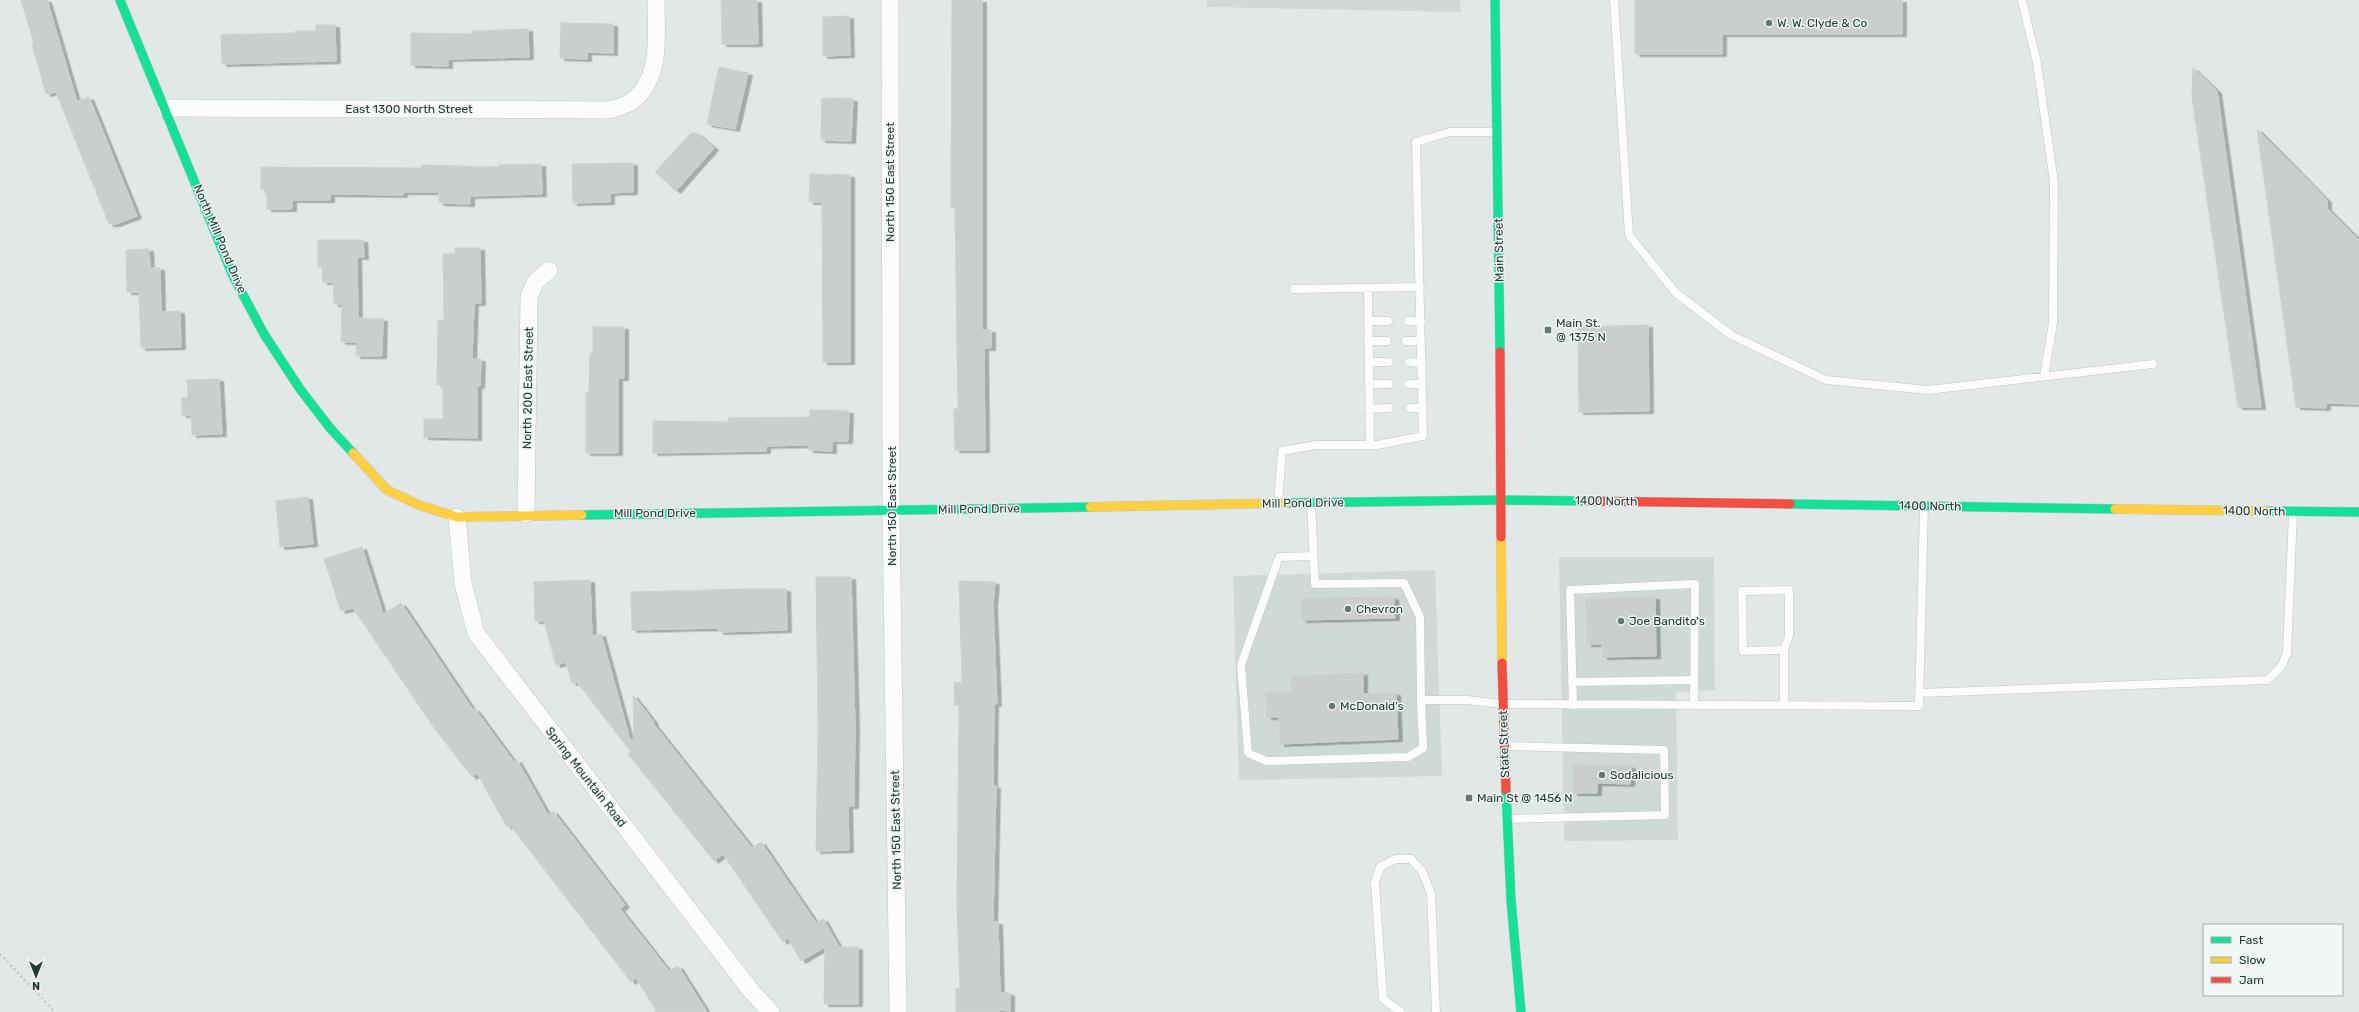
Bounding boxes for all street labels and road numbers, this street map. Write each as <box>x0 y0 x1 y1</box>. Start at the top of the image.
street label: East 1300 North Street <box>345 102 473 116</box>
street label: North 150 East Street <box>883 122 897 242</box>
street label: North Mill Pond Drive <box>191 183 249 296</box>
street label: Main Street <box>1491 218 1507 282</box>
street label: North 200 East Street <box>520 326 536 449</box>
street label: North 150 East Street <box>885 446 899 566</box>
street label: 1400 North <box>1575 493 1637 509</box>
street label: Mill Pond Drive <box>1262 495 1344 511</box>
street label: 1400 North <box>1899 498 1961 514</box>
street label: Mill Pond Drive <box>938 501 1020 517</box>
street label: 1400 North <box>2223 503 2285 519</box>
street label: Mill Pond Drive <box>614 506 696 520</box>
street label: State Street <box>1496 710 1512 778</box>
street label: Spring Mountain Road <box>543 724 629 830</box>
street label: North 150 East Street <box>888 770 904 890</box>

